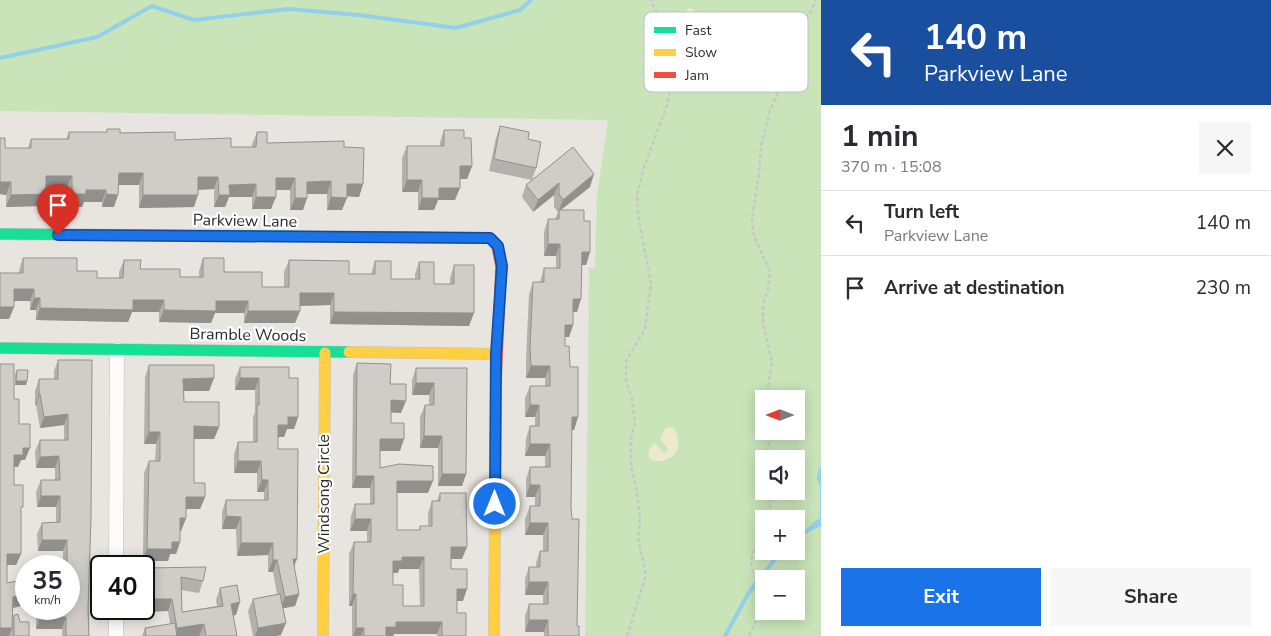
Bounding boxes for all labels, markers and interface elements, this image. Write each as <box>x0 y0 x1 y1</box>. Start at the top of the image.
legend <box>644 12 808 92</box>
text: 140 m <box>924 14 1027 61</box>
icon: left <box>841 20 906 85</box>
text: Fast <box>685 21 711 40</box>
text: Slow <box>685 43 717 62</box>
text: Parkview Lane <box>924 59 1068 89</box>
text: Jam <box>684 66 709 85</box>
text: 1 min <box>841 116 919 157</box>
button: close <box>1199 122 1251 174</box>
text: 370 m · 15:08 <box>841 156 942 178</box>
pin <box>37 184 79 235</box>
icon: arrive <box>44 191 72 219</box>
text: Turn left <box>884 199 959 225</box>
street label: Parkview Lane <box>193 209 297 233</box>
icon: left <box>841 209 869 237</box>
text: 140 m <box>1196 210 1251 236</box>
text: Parkview Lane <box>884 225 988 247</box>
icon: arrive <box>841 274 869 302</box>
text: Arrive at destination <box>884 275 1065 301</box>
text: 230 m <box>1196 275 1251 301</box>
street label: Bramble Woods <box>189 323 307 347</box>
north arrow <box>755 390 805 440</box>
map controls <box>755 390 805 620</box>
street label: Windsong Circle <box>313 434 335 554</box>
button: sound <box>755 450 805 500</box>
position arrow <box>468 477 520 529</box>
button: + <box>755 510 805 560</box>
speed limit sign: 40 <box>90 555 155 620</box>
text: 35 <box>32 564 63 598</box>
button: Exit <box>841 568 1041 626</box>
button: Share <box>1051 568 1251 626</box>
button: − <box>755 570 805 620</box>
text: km/h <box>34 592 61 608</box>

